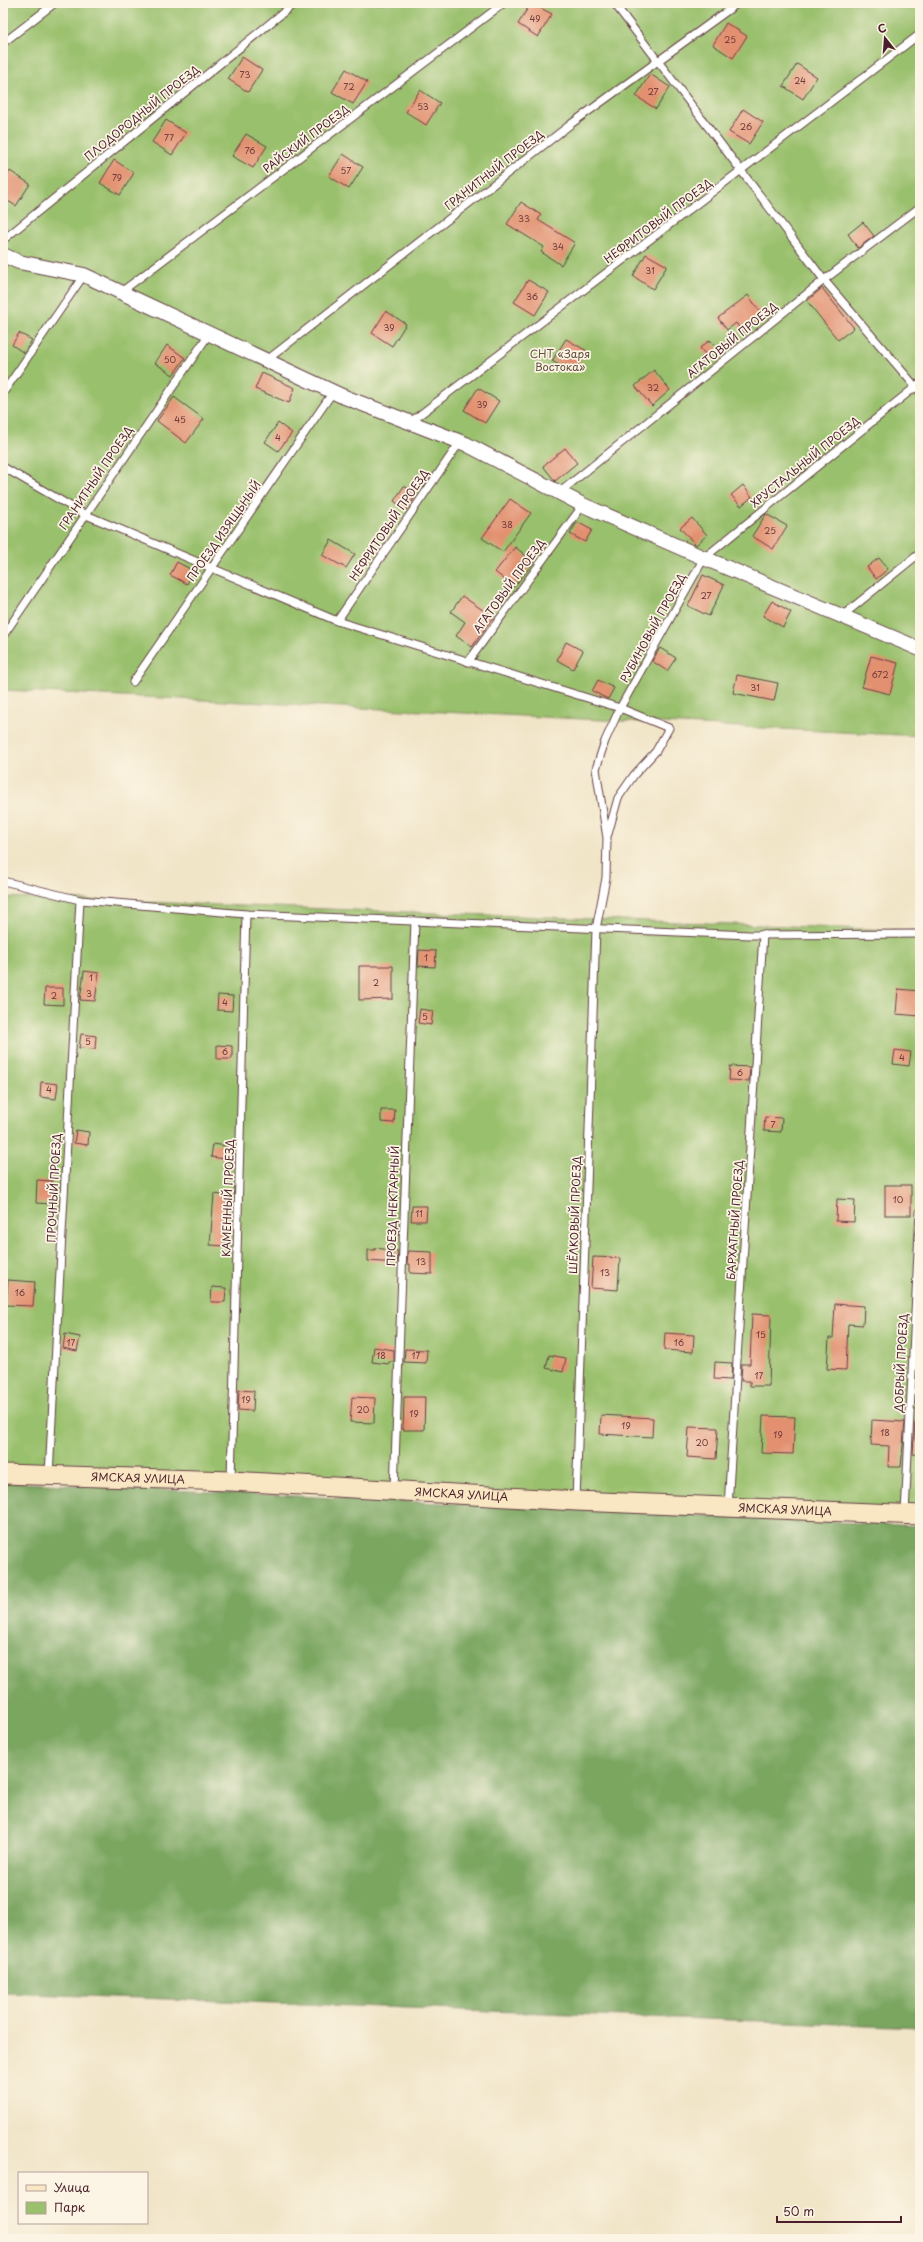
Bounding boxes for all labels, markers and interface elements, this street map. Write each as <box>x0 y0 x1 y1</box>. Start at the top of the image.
house number: 49 <box>529 11 541 25</box>
north arrow <box>865 18 905 58</box>
text: С <box>875 19 888 37</box>
house number: 25 <box>724 32 736 46</box>
street label: ПЛОДОРОДНЫЙ ПРОЕЗД <box>80 60 203 165</box>
house number: 73 <box>240 67 250 81</box>
house number: 24 <box>794 73 806 87</box>
house number: 72 <box>343 79 355 93</box>
house number: 27 <box>647 84 659 98</box>
house number: 53 <box>417 99 429 113</box>
street label: РАЙСКИЙ ПРОЕЗД <box>259 100 353 177</box>
house number: 26 <box>740 119 752 133</box>
street label: ГРАНИТНЫЙ ПРОЕЗД <box>441 125 547 214</box>
house number: 77 <box>164 130 174 144</box>
house number: 76 <box>245 143 255 157</box>
house number: 57 <box>341 163 351 177</box>
house number: 79 <box>112 170 122 184</box>
street label: НЕФРИТОВЫЙ ПРОЕЗД <box>600 174 716 267</box>
house number: 33 <box>518 211 530 225</box>
house number: 34 <box>552 239 564 253</box>
house number: 31 <box>645 263 655 277</box>
house number: 36 <box>526 289 538 303</box>
street label: АГАТОВЫЙ ПРОЕЗД <box>683 297 781 382</box>
house number: 39 <box>383 320 395 334</box>
park label: СНТ «Заря Востока» <box>530 345 590 375</box>
house number: 50 <box>164 352 177 366</box>
house number: 32 <box>647 380 659 394</box>
house number: 39 <box>476 397 488 411</box>
house number: 45 <box>174 412 186 426</box>
street label: ХРУСТАЛЬНЫЙ ПРОЕЗД <box>746 412 863 511</box>
street label: ГРАНИТНЫЙ ПРОЕЗД <box>55 422 137 533</box>
house number: 4 <box>275 430 281 444</box>
street label: НЕФРИТОВЫЙ ПРОЕЗД <box>345 465 433 584</box>
street label: ПРОЕЗД ИЗЯЩЬНЫЙ <box>182 477 265 585</box>
house number: 38 <box>501 517 513 531</box>
house number: 25 <box>764 523 776 537</box>
street label: АГАТОВЫЙ ПРОЕЗД <box>469 535 549 636</box>
street label: РУБИНОВЫЙ ПРОЕЗД <box>615 570 690 685</box>
house number: 27 <box>700 588 712 602</box>
house number: 672 <box>871 667 889 681</box>
house number: 31 <box>750 680 760 694</box>
house number: 1 <box>424 950 428 964</box>
house number: 1 <box>89 970 93 984</box>
house number: 2 <box>373 975 379 989</box>
house number: 3 <box>86 986 92 1000</box>
house number: 2 <box>51 988 57 1002</box>
house number: 4 <box>222 995 228 1009</box>
house number: 5 <box>422 1009 428 1023</box>
house number: 5 <box>85 1034 91 1048</box>
house number: 6 <box>222 1044 228 1058</box>
house number: 4 <box>899 1050 905 1064</box>
house number: 6 <box>737 1065 743 1079</box>
house number: 4 <box>46 1082 52 1096</box>
house number: 7 <box>770 1117 776 1131</box>
street label: ПРОЧНЫЙ ПРОЕЗД <box>42 1132 65 1243</box>
street label: КАМЕННЫЙ ПРОЕЗД <box>217 1138 238 1257</box>
street label: ПРОЕЗД НЕКТАРНЫЙ <box>382 1145 403 1266</box>
street label: ШЁЛКОВЫЙ ПРОЕЗД <box>564 1155 585 1274</box>
street label: БАРХАТНЫЙ ПРОЕЗД <box>722 1159 747 1281</box>
house number: 10 <box>893 1192 904 1206</box>
house number: 11 <box>415 1206 423 1220</box>
house number: 13 <box>416 1254 426 1268</box>
house number: 13 <box>600 1265 610 1279</box>
house number: 16 <box>15 1285 25 1299</box>
street label: ДОБРЫЙ ПРОЕЗД <box>889 1313 912 1414</box>
house number: 15 <box>756 1327 766 1341</box>
house number: 17 <box>67 1335 76 1349</box>
house number: 16 <box>674 1335 684 1349</box>
house number: 18 <box>376 1348 386 1362</box>
house number: 17 <box>412 1348 421 1362</box>
house number: 17 <box>755 1368 764 1382</box>
house number: 19 <box>241 1392 251 1406</box>
house number: 20 <box>357 1402 370 1416</box>
house number: 19 <box>409 1406 419 1420</box>
house number: 19 <box>621 1418 631 1432</box>
house number: 18 <box>880 1425 890 1439</box>
house number: 19 <box>773 1427 783 1441</box>
house number: 20 <box>696 1435 709 1449</box>
street label: ЯМСКАЯ УЛИЦА <box>91 1468 186 1488</box>
street label: ЯМСКАЯ УЛИЦА <box>414 1483 509 1505</box>
street label: ЯМСКАЯ УЛИЦА <box>738 1499 833 1519</box>
legend <box>18 2172 148 2224</box>
text: Улица <box>54 2178 90 2196</box>
text: Парк <box>54 2198 86 2216</box>
scale bar <box>777 2198 901 2224</box>
text: 50 m <box>783 2202 814 2220</box>

